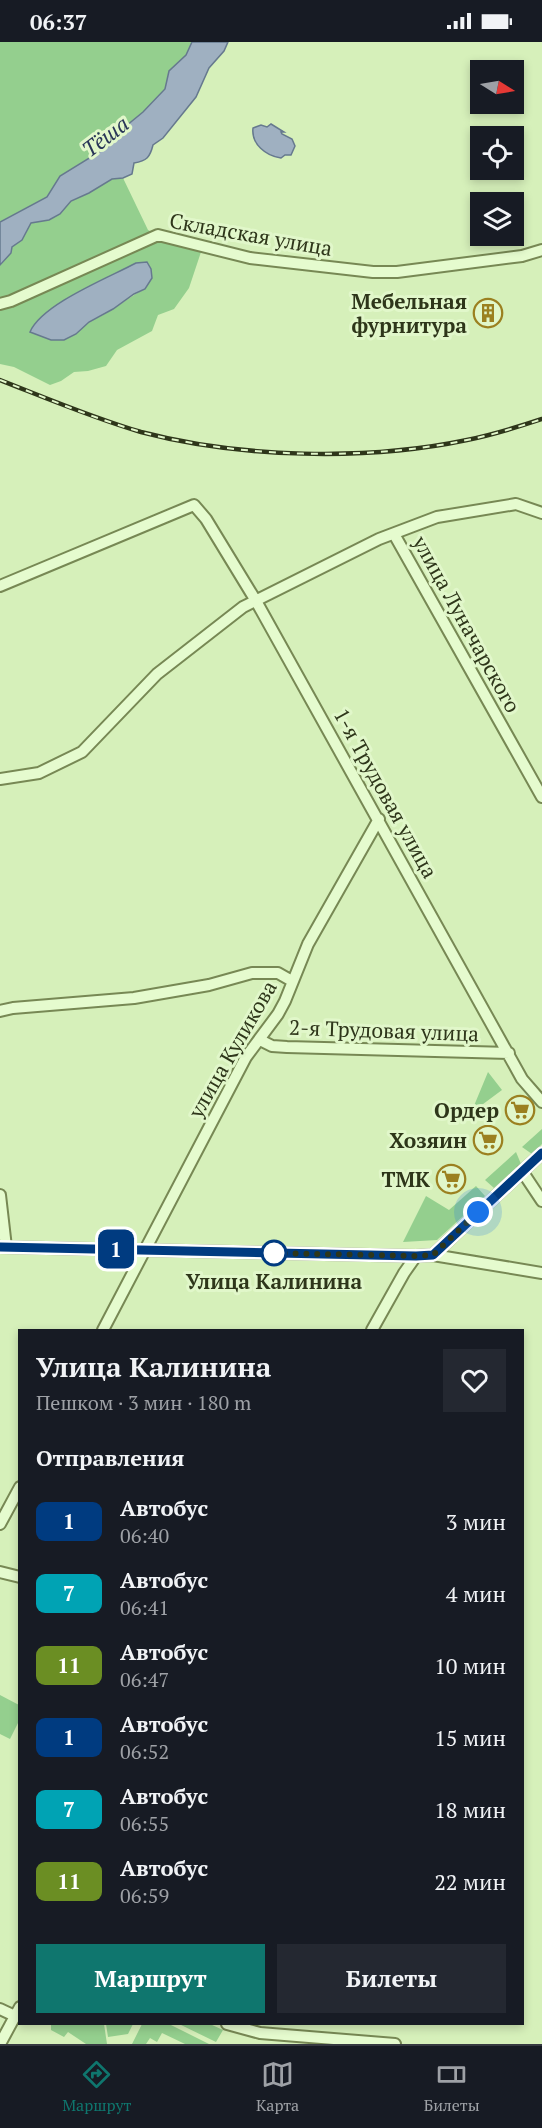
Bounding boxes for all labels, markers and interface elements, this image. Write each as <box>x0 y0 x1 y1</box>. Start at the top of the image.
text: 06:37 <box>30 7 87 36</box>
north arrow <box>470 60 524 114</box>
map controls <box>470 60 524 246</box>
water label: Тёша <box>76 109 134 163</box>
button: locate <box>470 126 524 180</box>
button: layers <box>470 192 524 246</box>
street label: Складская улица <box>167 206 335 262</box>
place label: Мебельная фурнитура <box>351 287 467 339</box>
building icon: Мебельная фурнитура <box>472 297 504 329</box>
street label: улица Луначарского <box>406 530 527 717</box>
street label: 1-я Трудовая улица <box>328 703 444 883</box>
street label: улица Куликова <box>181 975 283 1124</box>
street label: 2-я Трудовая улица <box>289 1013 480 1047</box>
supermarket icon: Ордер <box>504 1094 536 1126</box>
place label: Ордер <box>434 1096 499 1124</box>
supermarket icon: Хозяин <box>472 1124 504 1156</box>
place label: Хозяин <box>389 1126 467 1154</box>
supermarket icon: ТМК <box>435 1163 467 1195</box>
place label: ТМК <box>382 1165 430 1193</box>
your location <box>463 1197 493 1227</box>
line badge: 1 <box>96 1230 136 1268</box>
text: 1 <box>110 1235 122 1263</box>
marker: Улица Калинина <box>261 1240 287 1266</box>
place label: Улица Калинина <box>186 1267 363 1295</box>
text: Улица Калинина <box>36 1348 271 1385</box>
button: heart <box>443 1349 506 1412</box>
text: Пешком · 3 мин · 180 m <box>36 1389 251 1416</box>
text: Отправления <box>36 1443 184 1472</box>
text: Автобус <box>120 1493 208 1522</box>
text: 1 <box>63 1507 75 1535</box>
text: 3 мин <box>446 1507 506 1536</box>
text: 06:40 <box>120 1522 169 1549</box>
text: Автобус <box>120 1565 208 1594</box>
text: 7 <box>63 1579 75 1607</box>
text: 4 мин <box>446 1579 506 1608</box>
text: 06:41 <box>120 1594 169 1621</box>
text: Автобус <box>120 1637 208 1666</box>
text: 11 <box>57 1651 81 1679</box>
text: 10 мин <box>434 1651 506 1680</box>
text: 06:47 <box>120 1666 169 1693</box>
text: Автобус <box>120 1709 208 1738</box>
text: 1 <box>63 1723 75 1751</box>
text: 15 мин <box>434 1723 506 1752</box>
text: 06:52 <box>120 1738 169 1765</box>
text: Автобус <box>120 1781 208 1810</box>
text: 7 <box>63 1795 75 1823</box>
text: 18 мин <box>434 1795 506 1824</box>
text: 06:55 <box>120 1810 169 1837</box>
text: Автобус <box>120 1853 208 1882</box>
text: 11 <box>57 1867 81 1895</box>
text: 22 мин <box>434 1867 506 1896</box>
text: 06:59 <box>120 1882 169 1909</box>
button: Маршрут <box>36 1944 265 2013</box>
button: Билеты <box>277 1944 506 2013</box>
tab: Маршрут <box>62 2058 131 2116</box>
tab: Карта <box>256 2058 299 2116</box>
tab: Билеты <box>424 2058 480 2116</box>

